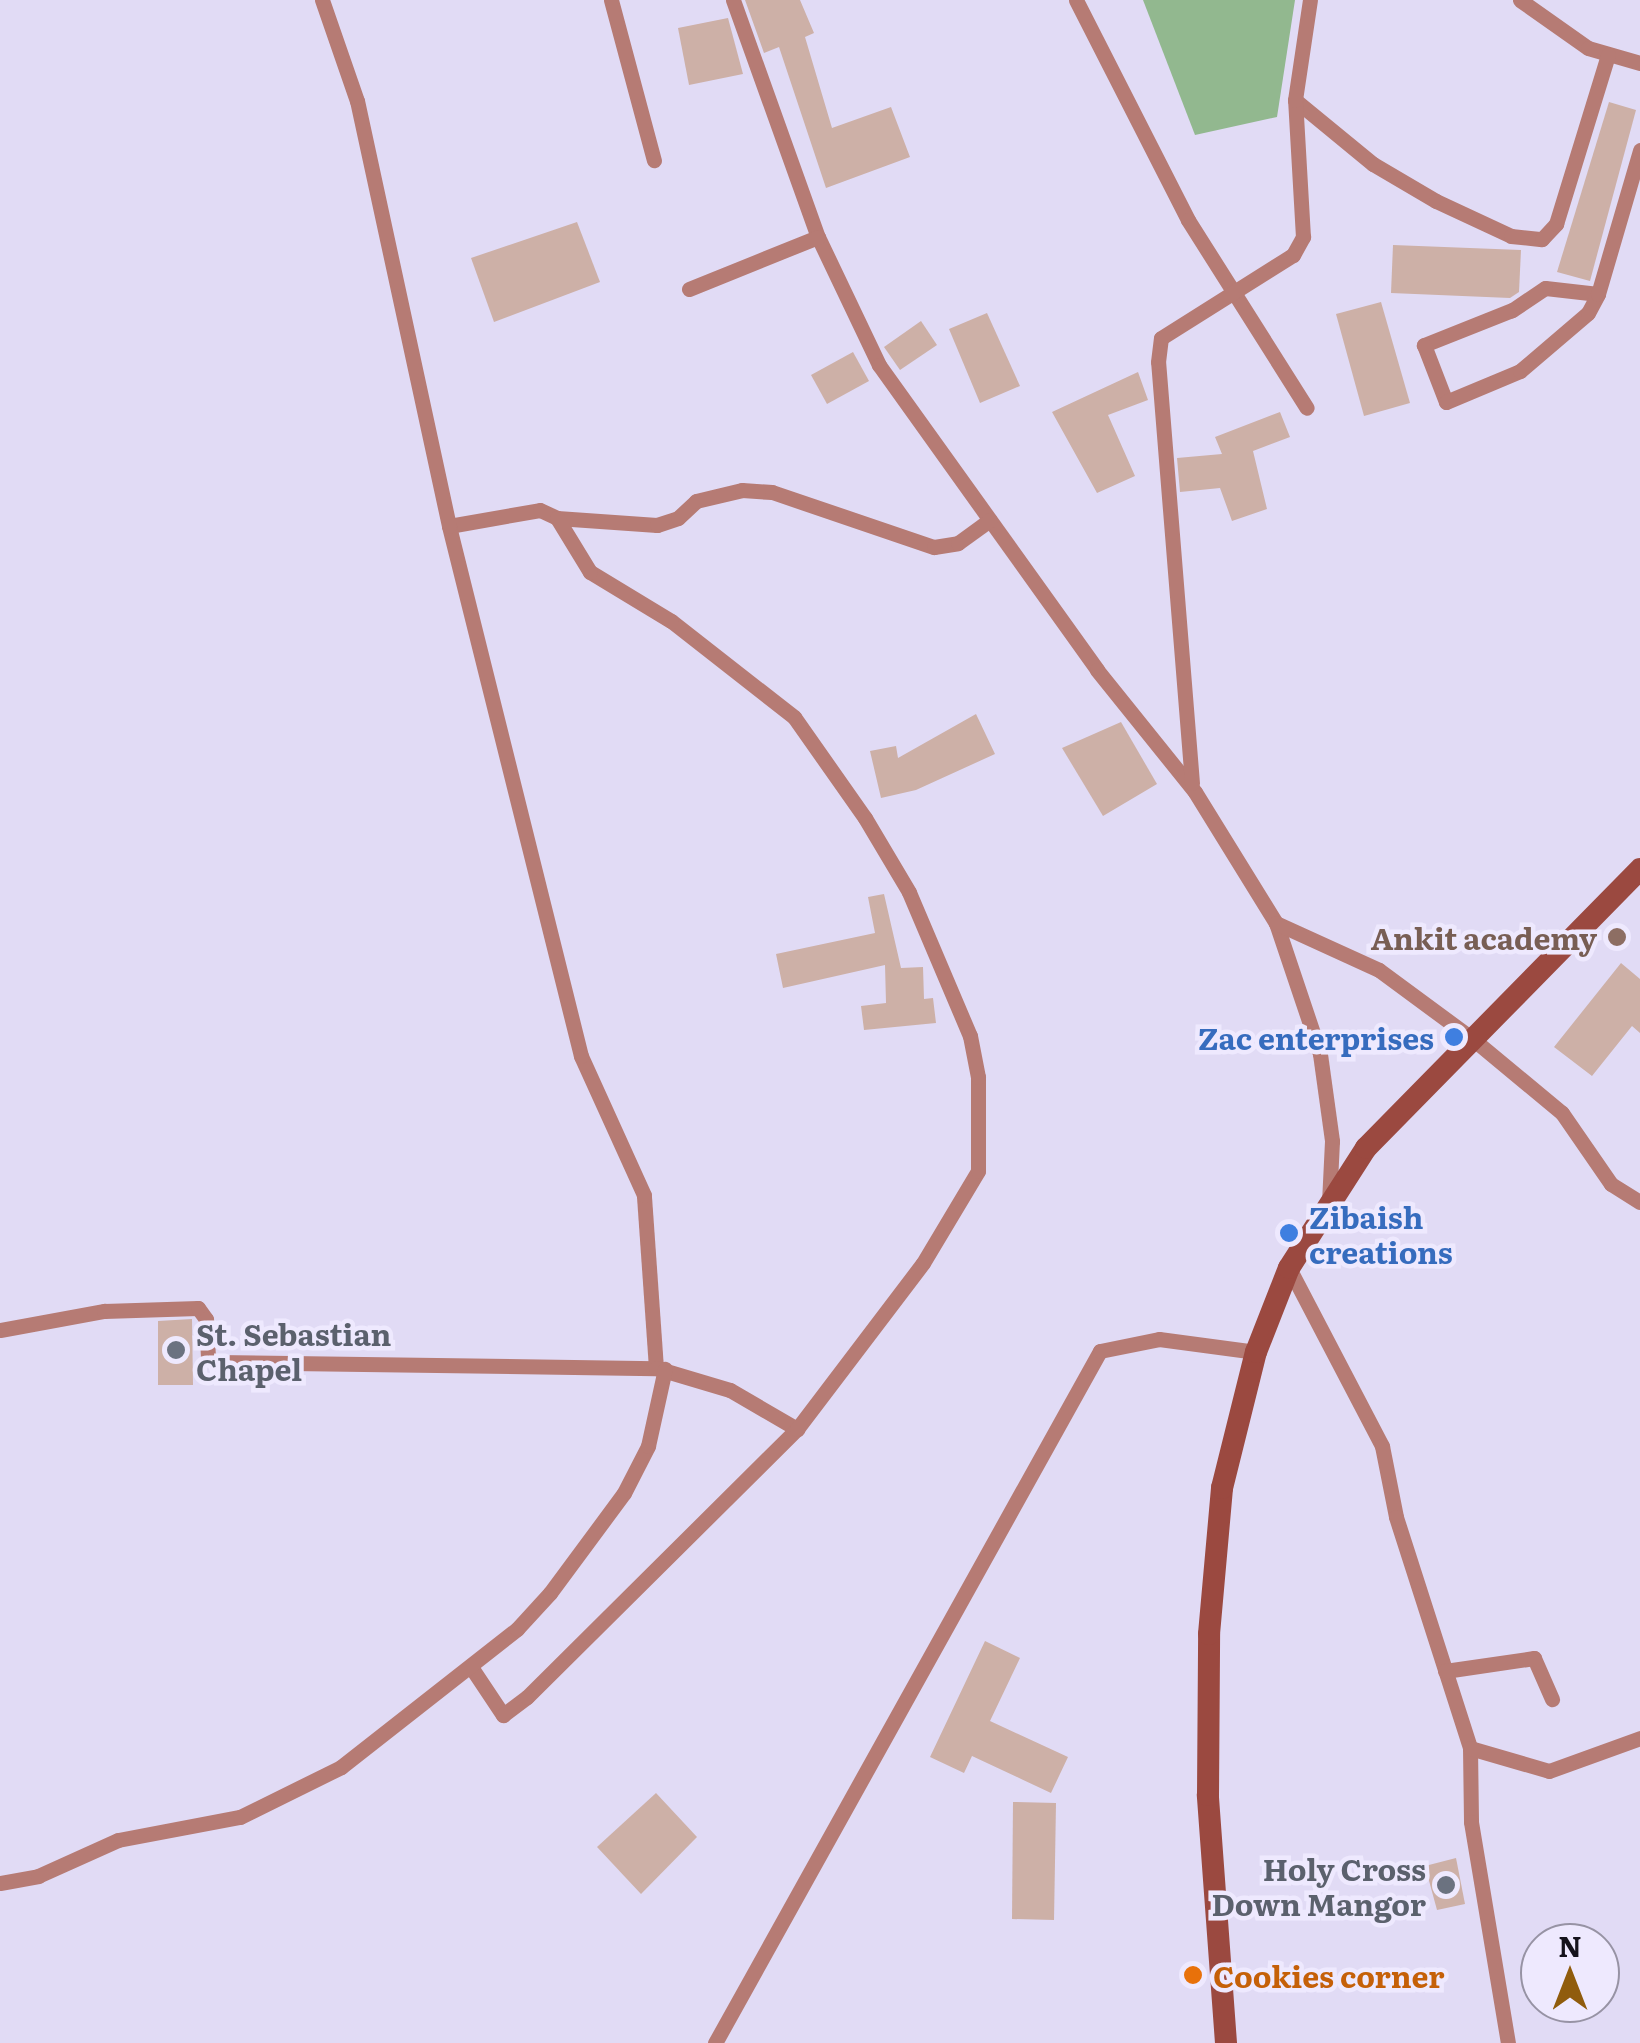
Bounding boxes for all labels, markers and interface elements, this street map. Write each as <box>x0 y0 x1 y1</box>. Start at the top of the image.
place label: Ankit academy <box>1371 919 1597 955</box>
marker: Ankit academy <box>1606 926 1628 948</box>
place label: Zac enterprises <box>1198 1019 1434 1055</box>
marker: Zac enterprises <box>1443 1026 1465 1048</box>
place label: Zibaish creations <box>1309 1198 1453 1268</box>
marker: Zibaish creations <box>1278 1222 1300 1244</box>
place label: St. Sebastian Chapel <box>196 1315 391 1386</box>
marker: St. Sebastian Chapel <box>165 1339 187 1361</box>
place label: Holy Cross Down Mangor <box>1211 1850 1426 1920</box>
marker: Holy Cross Down Mangor <box>1435 1874 1457 1896</box>
north arrow <box>1520 1923 1620 2023</box>
text: N <box>1558 1924 1582 1966</box>
place label: Cookies corner <box>1213 1957 1444 1993</box>
marker: Cookies corner <box>1182 1964 1204 1986</box>

